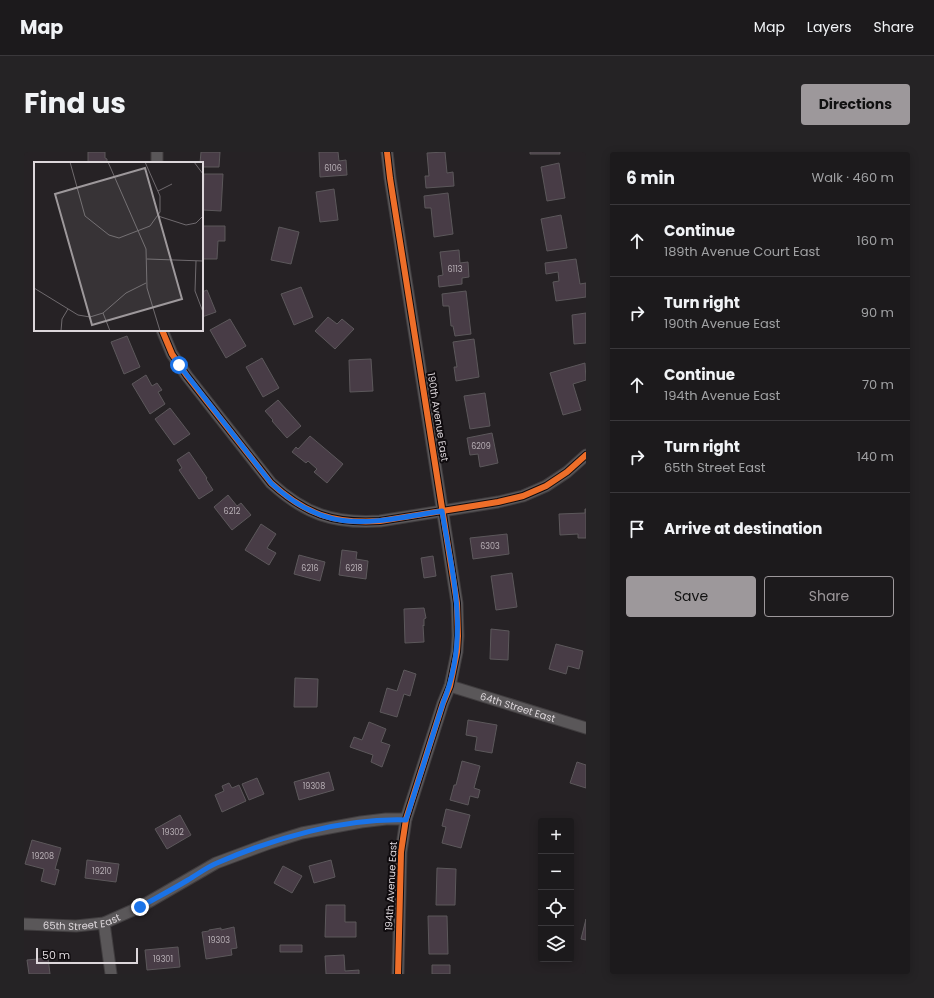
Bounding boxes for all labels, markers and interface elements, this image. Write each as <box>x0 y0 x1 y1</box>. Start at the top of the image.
text: Map <box>20 14 63 41</box>
text: Map <box>754 17 785 37</box>
text: Layers <box>807 17 851 37</box>
text: Share <box>873 17 914 37</box>
text: Find us <box>24 84 126 123</box>
button: Directions <box>801 84 910 125</box>
inset map <box>34 162 203 331</box>
house number: 6106 <box>324 163 342 174</box>
text: 6 min <box>626 166 675 190</box>
text: Walk · 460 m <box>811 168 894 187</box>
text: Continue <box>664 220 735 241</box>
icon: ahead <box>626 230 648 252</box>
text: 160 m <box>857 231 894 250</box>
text: 189th Avenue Court East <box>664 242 820 261</box>
house number: 6113 <box>448 264 463 275</box>
text: Turn right <box>664 292 740 313</box>
icon: right <box>626 302 648 324</box>
text: 90 m <box>861 303 894 322</box>
text: 190th Avenue East <box>664 314 780 333</box>
route start <box>170 356 188 374</box>
text: Continue <box>664 364 735 385</box>
street label: 190th Avenue East <box>424 372 452 463</box>
icon: ahead <box>626 374 648 396</box>
text: 70 m <box>862 375 894 394</box>
text: 194th Avenue East <box>664 386 780 405</box>
text: Turn right <box>664 436 740 457</box>
house number: 6209 <box>471 441 491 452</box>
icon: right <box>626 446 648 468</box>
text: 140 m <box>857 447 894 466</box>
text: 65th Street East <box>664 458 765 477</box>
house number: 6212 <box>224 506 241 517</box>
icon: arrive <box>626 518 648 540</box>
text: Arrive at destination <box>664 518 822 539</box>
house number: 6303 <box>480 541 500 552</box>
house number: 6216 <box>301 563 319 574</box>
house number: 6218 <box>345 563 363 574</box>
button: Save <box>626 576 756 617</box>
button: Share <box>764 576 894 617</box>
street label: 64th Street East <box>478 688 558 726</box>
house number: 19308 <box>303 781 325 792</box>
map controls <box>538 818 574 962</box>
button: + <box>538 818 574 854</box>
house number: 19302 <box>162 827 184 838</box>
street label: 194th Avenue East <box>381 841 401 931</box>
house number: 19208 <box>32 851 54 862</box>
button: − <box>538 854 574 890</box>
house number: 19210 <box>92 866 112 877</box>
button: locate <box>538 890 574 926</box>
route end <box>131 898 149 916</box>
street label: 65th Street East <box>43 909 123 934</box>
button: layers <box>538 926 574 962</box>
house number: 19303 <box>208 935 230 946</box>
scale bar <box>36 946 138 965</box>
text: 50 m <box>42 947 70 963</box>
house number: 19301 <box>153 954 173 965</box>

